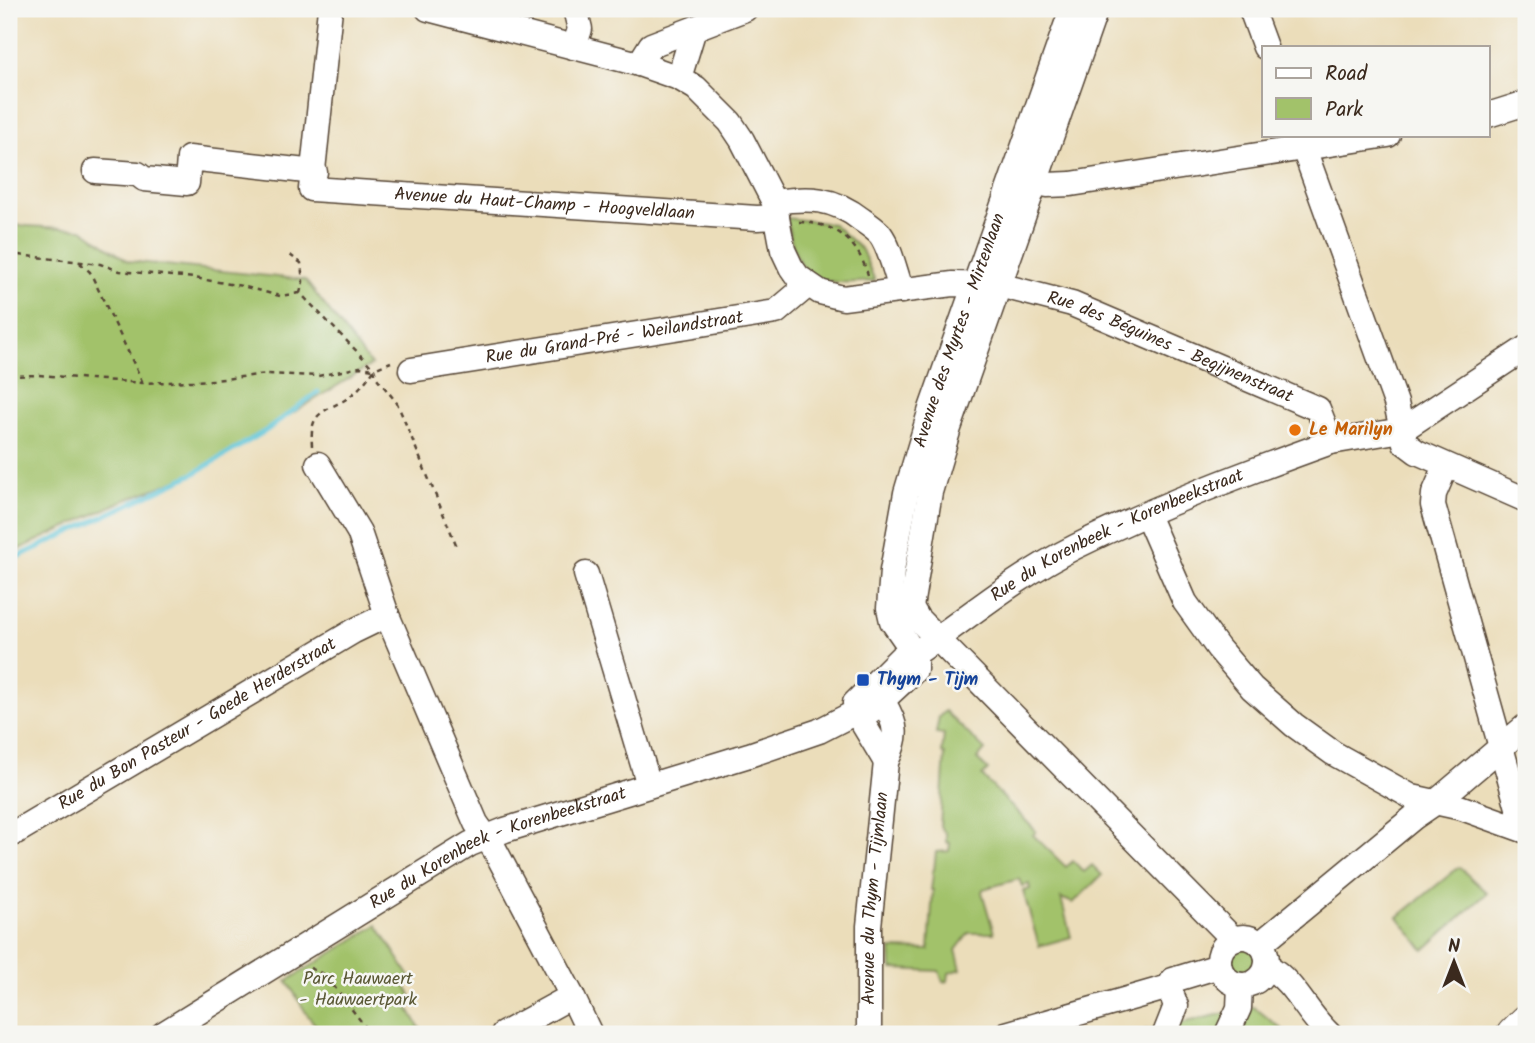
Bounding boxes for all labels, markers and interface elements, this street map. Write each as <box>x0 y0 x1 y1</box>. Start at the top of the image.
legend <box>1262 46 1490 136</box>
text: Road <box>1325 58 1368 91</box>
text: Park <box>1325 94 1363 127</box>
street label: Avenue du Haut-Champ - Hoogveldlaan <box>393 180 696 228</box>
street label: Avenue des Myrtes - Mirtenlaan <box>906 209 1013 451</box>
street label: Rue des Béguines - Begijnenstraat <box>1044 284 1298 412</box>
street label: Rue du Grand-Pré - Weilandstraat <box>484 303 746 372</box>
place label: Le Marilyn <box>1309 416 1393 445</box>
marker: Le Marilyn <box>1287 422 1303 438</box>
street label: Rue du Korenbeek - Korenbeekstraat <box>984 461 1249 610</box>
street label: Rue du Bon Pasteur - Goede Herderstraat <box>53 630 343 818</box>
place label: Thym - Tijm <box>877 666 979 695</box>
marker: Thym - Tijm <box>855 672 871 688</box>
street label: Rue du Korenbeek - Korenbeekstraat <box>364 779 631 917</box>
street label: Avenue du Thym - Tijmlaan <box>854 790 897 1005</box>
north arrow <box>1420 928 1490 998</box>
text: N <box>1448 932 1460 962</box>
park label: Parc Hauwaert - Hauwaertpark <box>299 965 417 1015</box>

